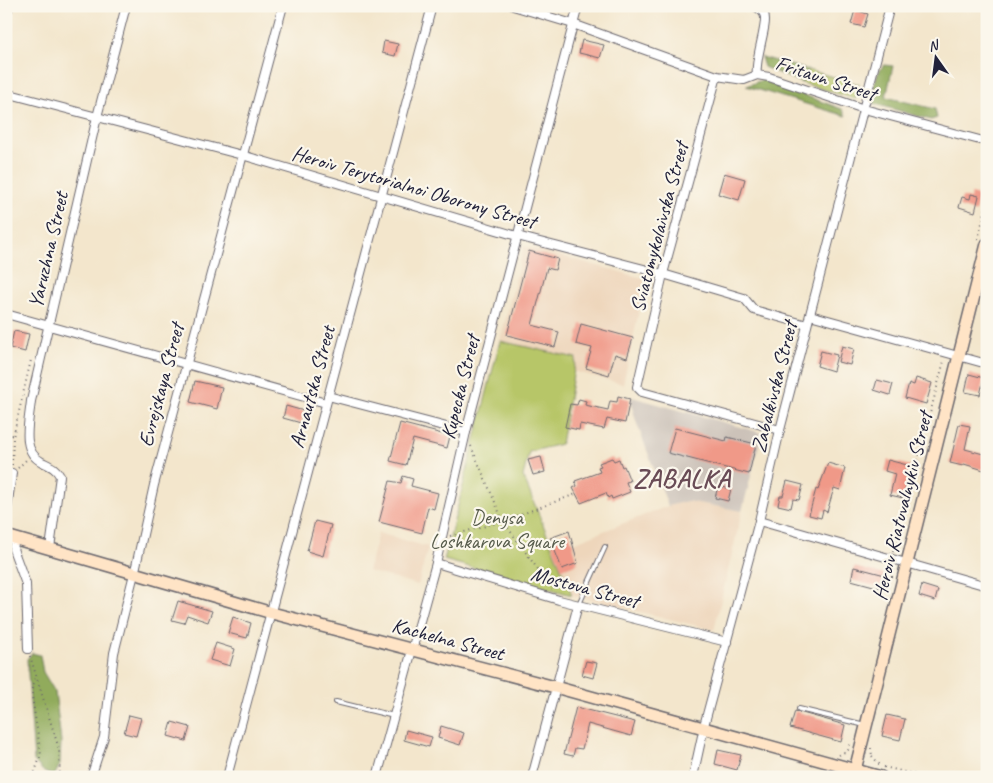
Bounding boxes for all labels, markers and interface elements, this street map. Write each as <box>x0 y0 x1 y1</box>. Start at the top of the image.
north arrow <box>910 32 960 82</box>
text: N <box>927 36 941 55</box>
street label: Fritaun Street <box>772 50 883 107</box>
street label: Sviatomykolaivska Street <box>624 136 695 315</box>
street label: Heroiv Terytorialnoi Oborony Street <box>289 140 542 235</box>
street label: Yaruzhna Street <box>22 187 74 311</box>
street label: Zabalkivska Street <box>745 316 804 455</box>
street label: Evrejskaya Street <box>132 318 191 449</box>
street label: Arnautska Street <box>283 321 341 451</box>
street label: Kupecka Street <box>435 329 486 442</box>
street label: Heroiv Riatuvalnykiv Street <box>866 406 939 603</box>
district label: ZABALKA <box>633 462 731 495</box>
park label: Denysa Loshkarova Square <box>430 504 566 554</box>
street label: Mostova Street <box>528 560 645 615</box>
street label: Kachelna Street <box>389 612 509 667</box>

